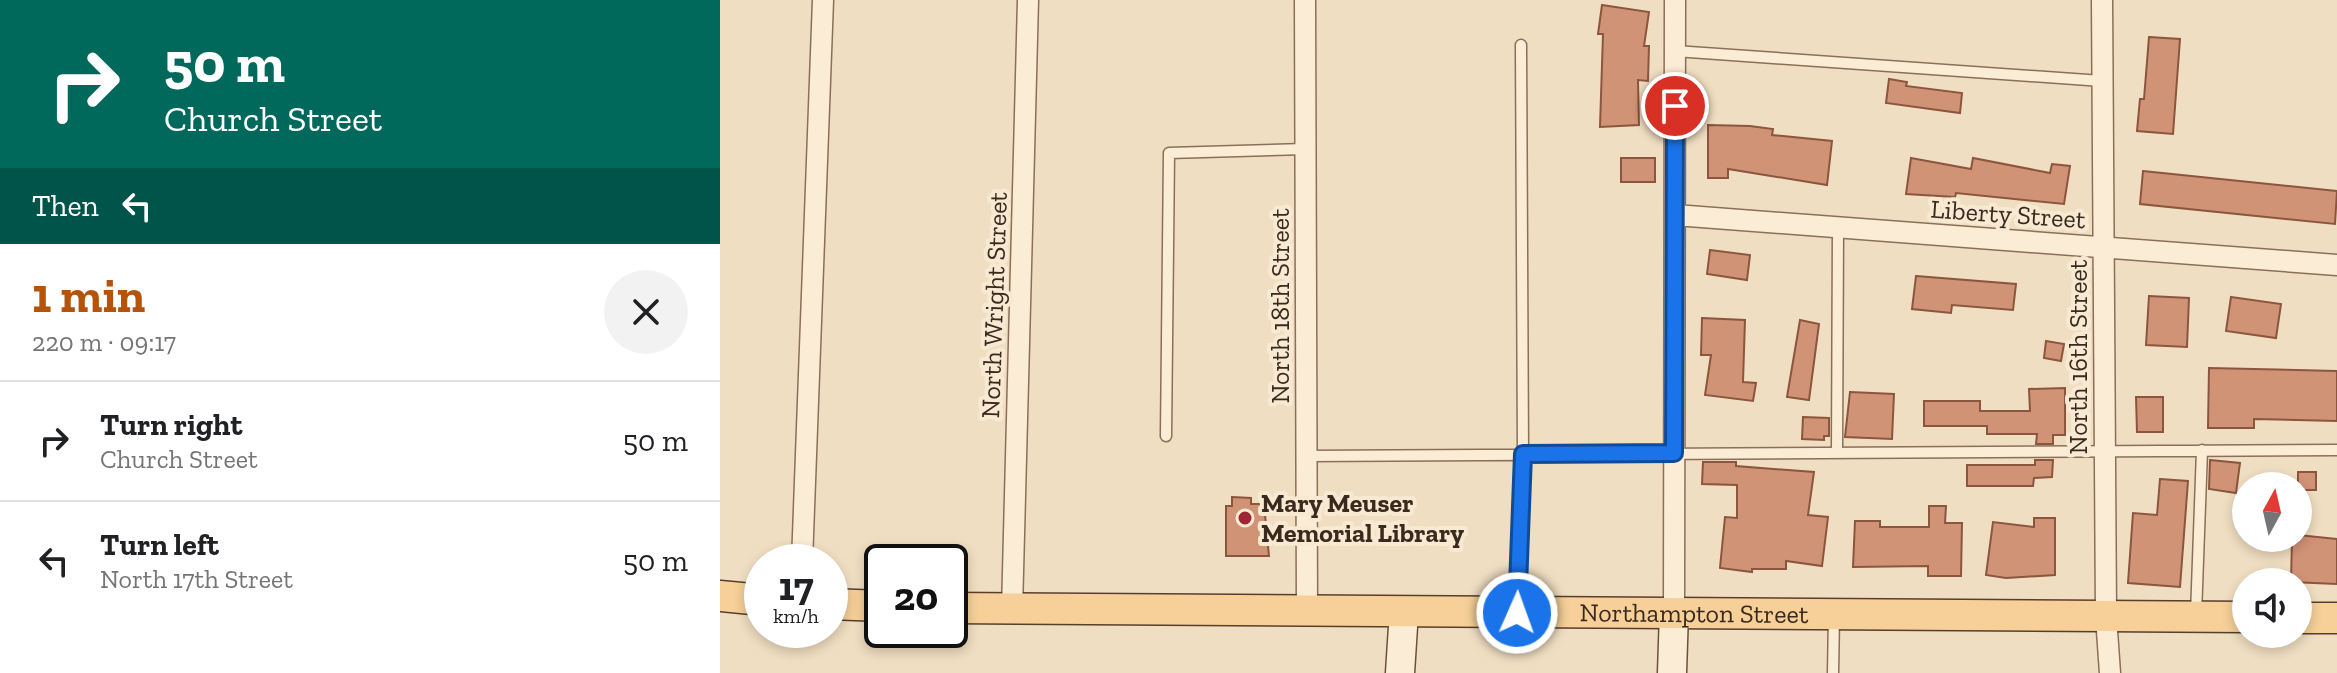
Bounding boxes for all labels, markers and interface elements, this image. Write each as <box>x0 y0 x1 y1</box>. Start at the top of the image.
text: 50 m <box>164 29 285 96</box>
icon: right <box>32 32 136 136</box>
pin <box>1641 72 1709 140</box>
icon: arrive <box>1653 84 1697 128</box>
text: Church Street <box>164 97 382 140</box>
icon: left <box>115 184 159 228</box>
text: Then <box>32 188 99 224</box>
street label: North Wright Street <box>974 191 1014 419</box>
street label: Liberty Street <box>1929 193 2087 235</box>
street label: North 18th Street <box>1264 208 1296 404</box>
street label: North 16th Street <box>2062 259 2094 454</box>
text: 1 min <box>32 267 145 324</box>
button: close <box>604 270 688 354</box>
text: 220 m · 09:17 <box>32 326 176 358</box>
text: Turn right <box>100 407 242 443</box>
icon: right <box>32 419 76 463</box>
text: 50 m <box>623 423 688 459</box>
text: Church Street <box>100 443 258 475</box>
north arrow <box>2232 472 2312 552</box>
map controls <box>2232 472 2312 648</box>
place label: Mary Meuser Memorial Library <box>1261 487 1464 549</box>
marker: Mary Meuser Memorial Library <box>1236 509 1254 527</box>
text: Turn left <box>100 527 219 563</box>
icon: left <box>32 539 76 583</box>
text: 50 m <box>623 543 688 579</box>
speed limit sign: 20 <box>864 544 968 648</box>
text: 17 <box>778 562 814 610</box>
text: North 17th Street <box>100 563 293 595</box>
button: sound <box>2232 568 2312 648</box>
position arrow <box>1475 571 1559 655</box>
street label: Northampton Street <box>1579 596 1809 630</box>
text: km/h <box>773 604 819 628</box>

